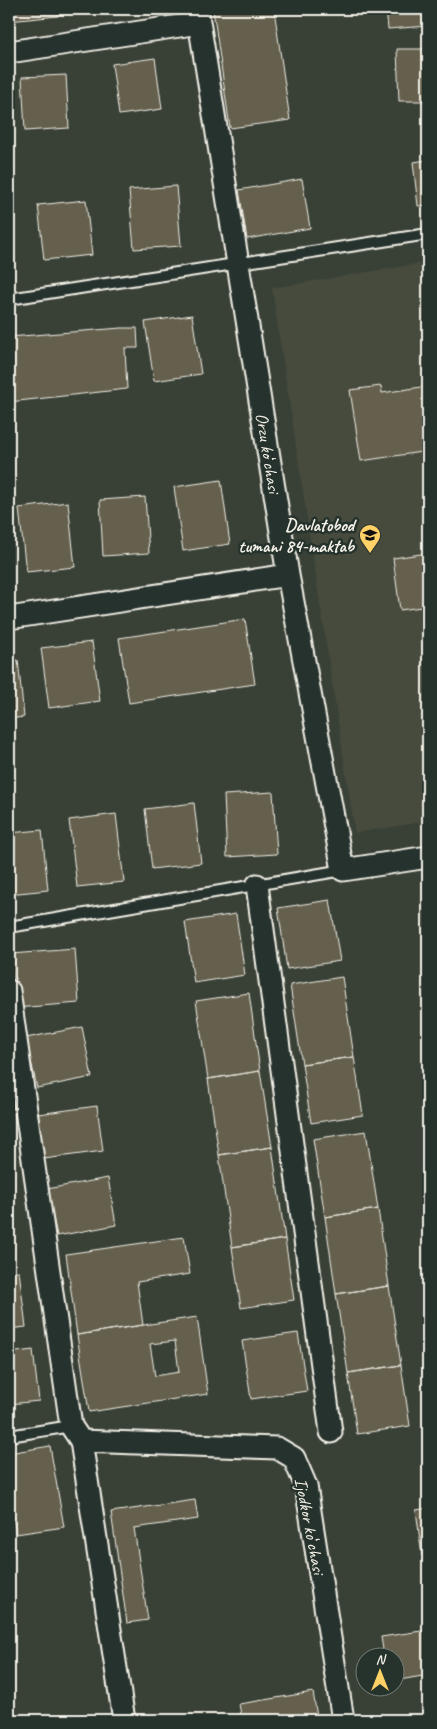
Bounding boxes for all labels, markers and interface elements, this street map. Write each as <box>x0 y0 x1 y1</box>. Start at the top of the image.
street label: Orzu koʻchasi <box>251 411 286 497</box>
place label: Davlatobod tumani 84-maktab <box>238 514 358 557</box>
school or university icon: Davlatobod tumani 84-maktab <box>358 523 382 554</box>
street label: Ijodkor koʻchasi <box>290 1476 331 1579</box>
north arrow <box>354 1646 404 1696</box>
text: N <box>376 1651 387 1668</box>

